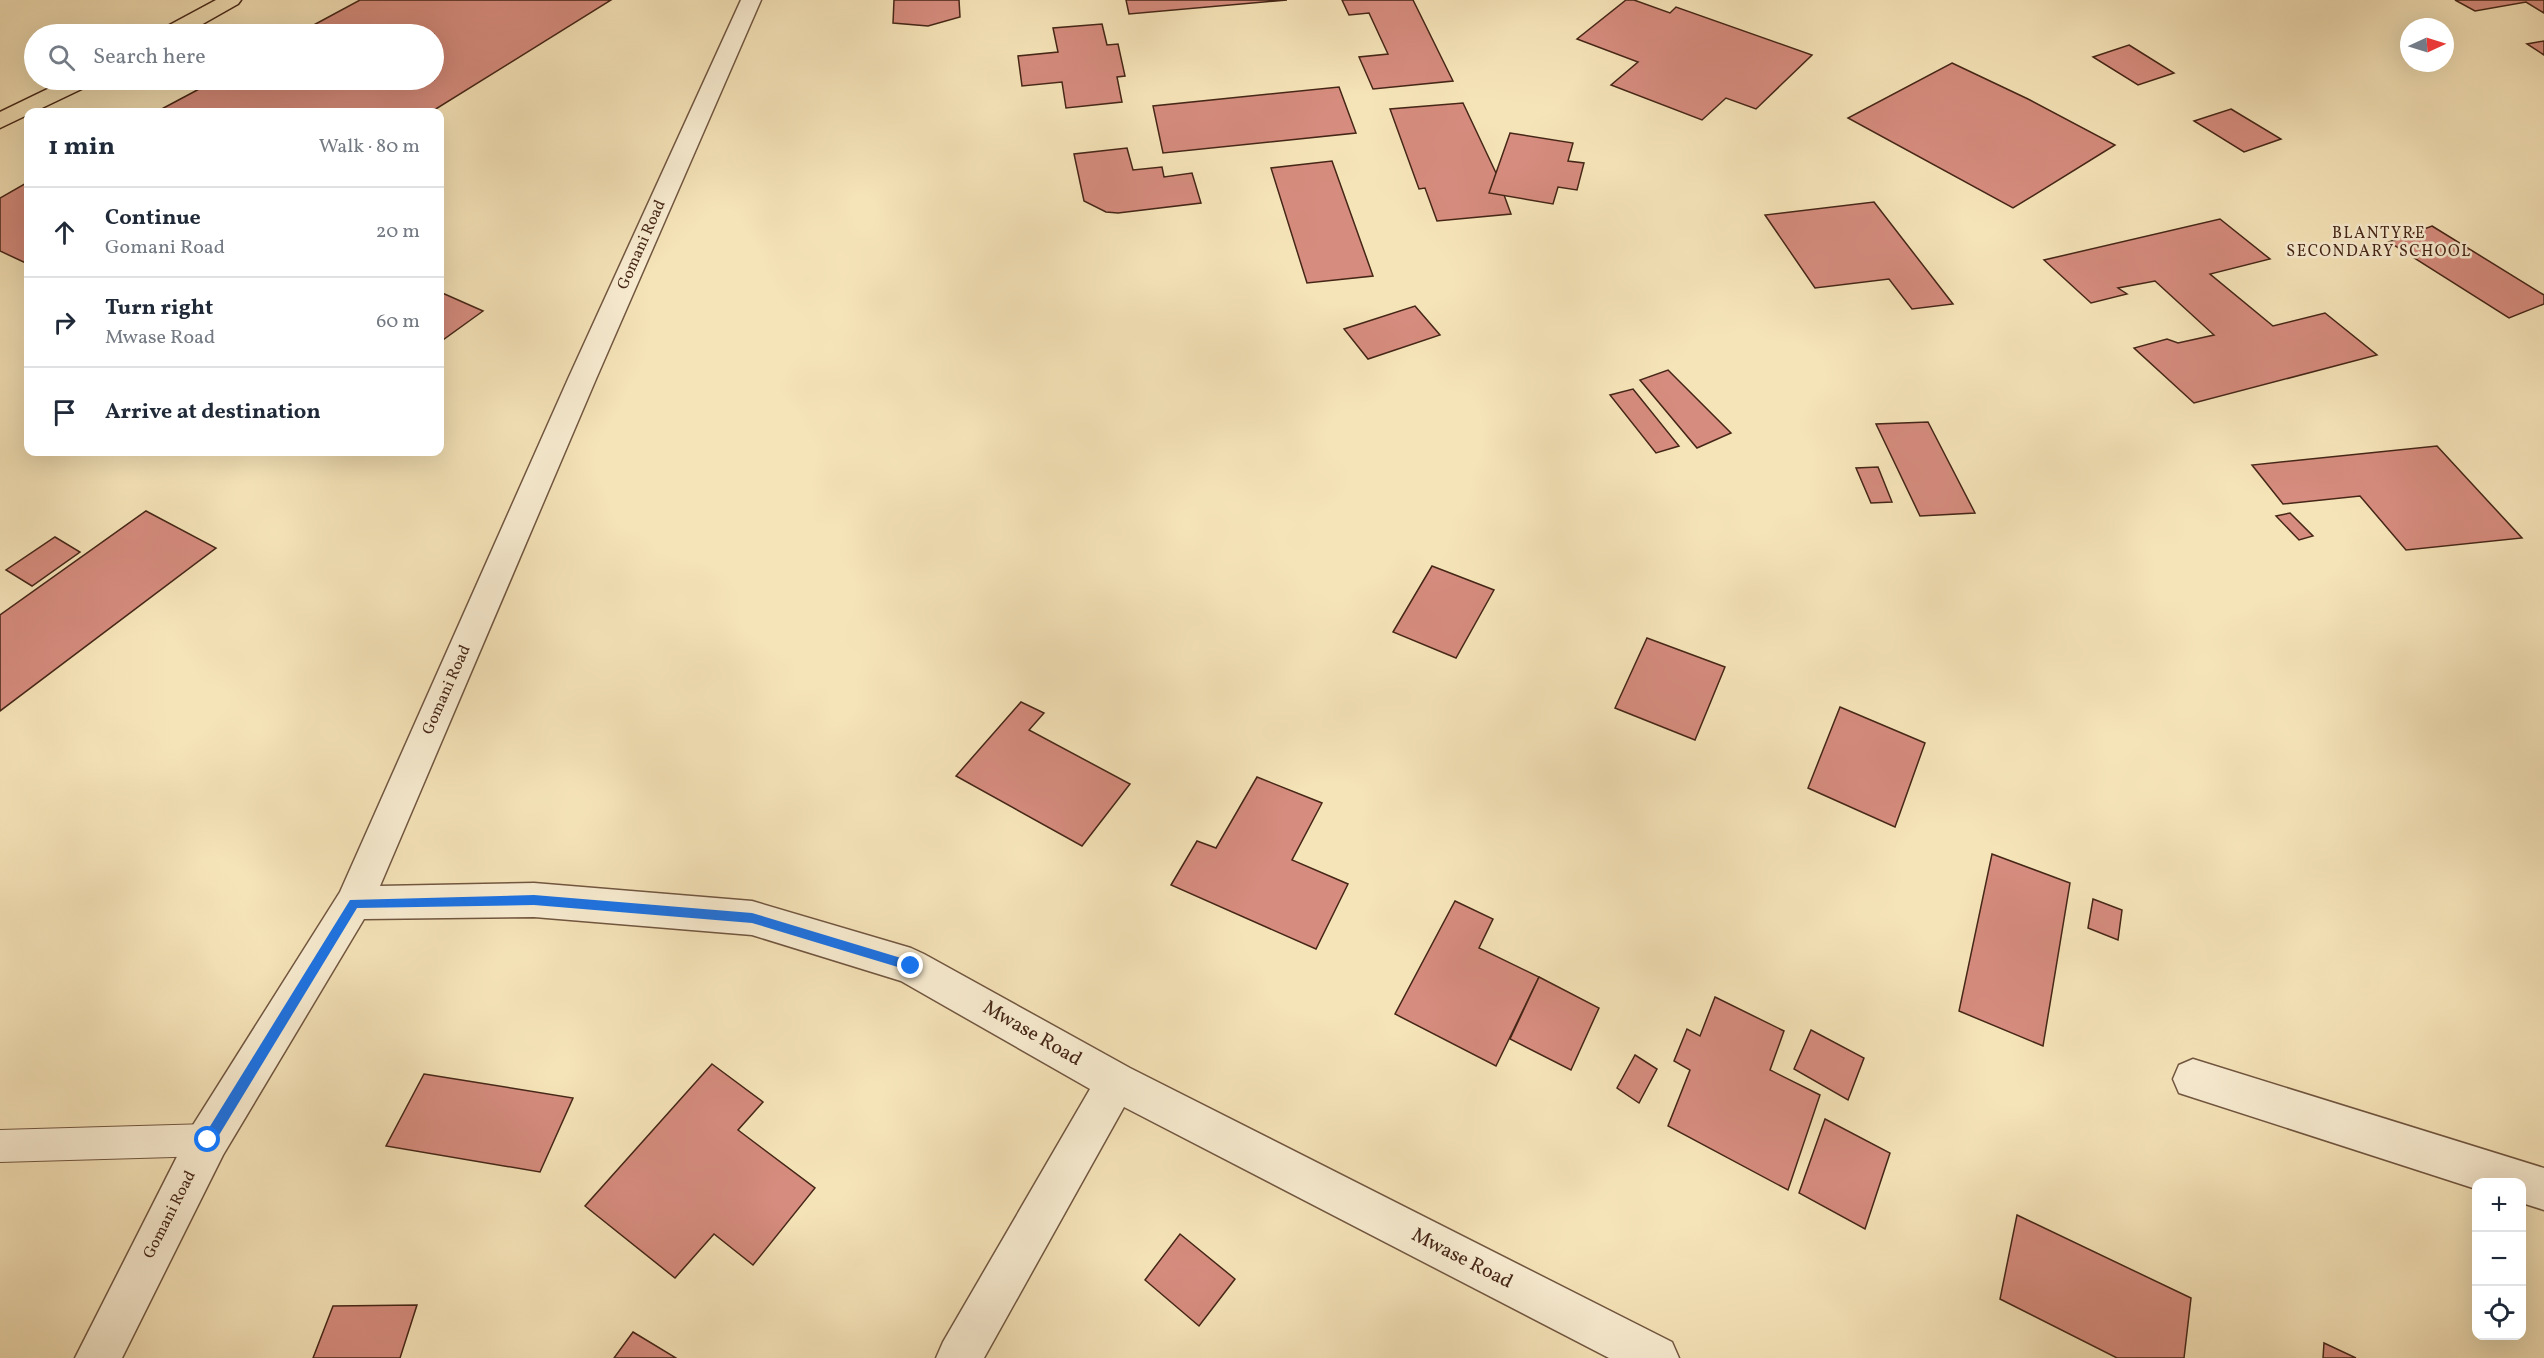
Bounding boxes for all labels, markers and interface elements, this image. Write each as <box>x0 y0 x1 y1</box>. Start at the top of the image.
north arrow <box>2400 18 2454 72</box>
search box <box>24 24 444 90</box>
icon: search <box>45 41 78 74</box>
text: Search here <box>93 42 206 73</box>
text: 1 min <box>48 129 115 165</box>
text: Walk · 80 m <box>319 133 420 161</box>
street label: Gomani Road <box>612 197 672 293</box>
text: Continue <box>105 203 201 234</box>
icon: ahead <box>48 216 81 249</box>
text: 20 m <box>376 218 420 246</box>
district label: BLANTYRE SECONDARY SCHOOL <box>2286 223 2472 263</box>
text: Gomani Road <box>105 234 225 262</box>
text: Turn right <box>105 293 213 324</box>
icon: right <box>48 306 81 339</box>
text: 60 m <box>376 308 420 336</box>
text: Mwase Road <box>105 324 215 352</box>
icon: arrive <box>48 396 81 429</box>
text: Arrive at destination <box>105 397 321 428</box>
street label: Gomani Road <box>417 642 477 738</box>
route end <box>897 952 923 978</box>
street label: Mwase Road <box>977 994 1087 1074</box>
route start <box>194 1126 220 1152</box>
street label: Gomani Road <box>138 1167 202 1263</box>
map controls <box>2472 1178 2526 1340</box>
button: + <box>2472 1178 2526 1232</box>
street label: Mwase Road <box>1407 1221 1517 1297</box>
button: − <box>2472 1232 2526 1286</box>
button: locate <box>2472 1286 2526 1340</box>

